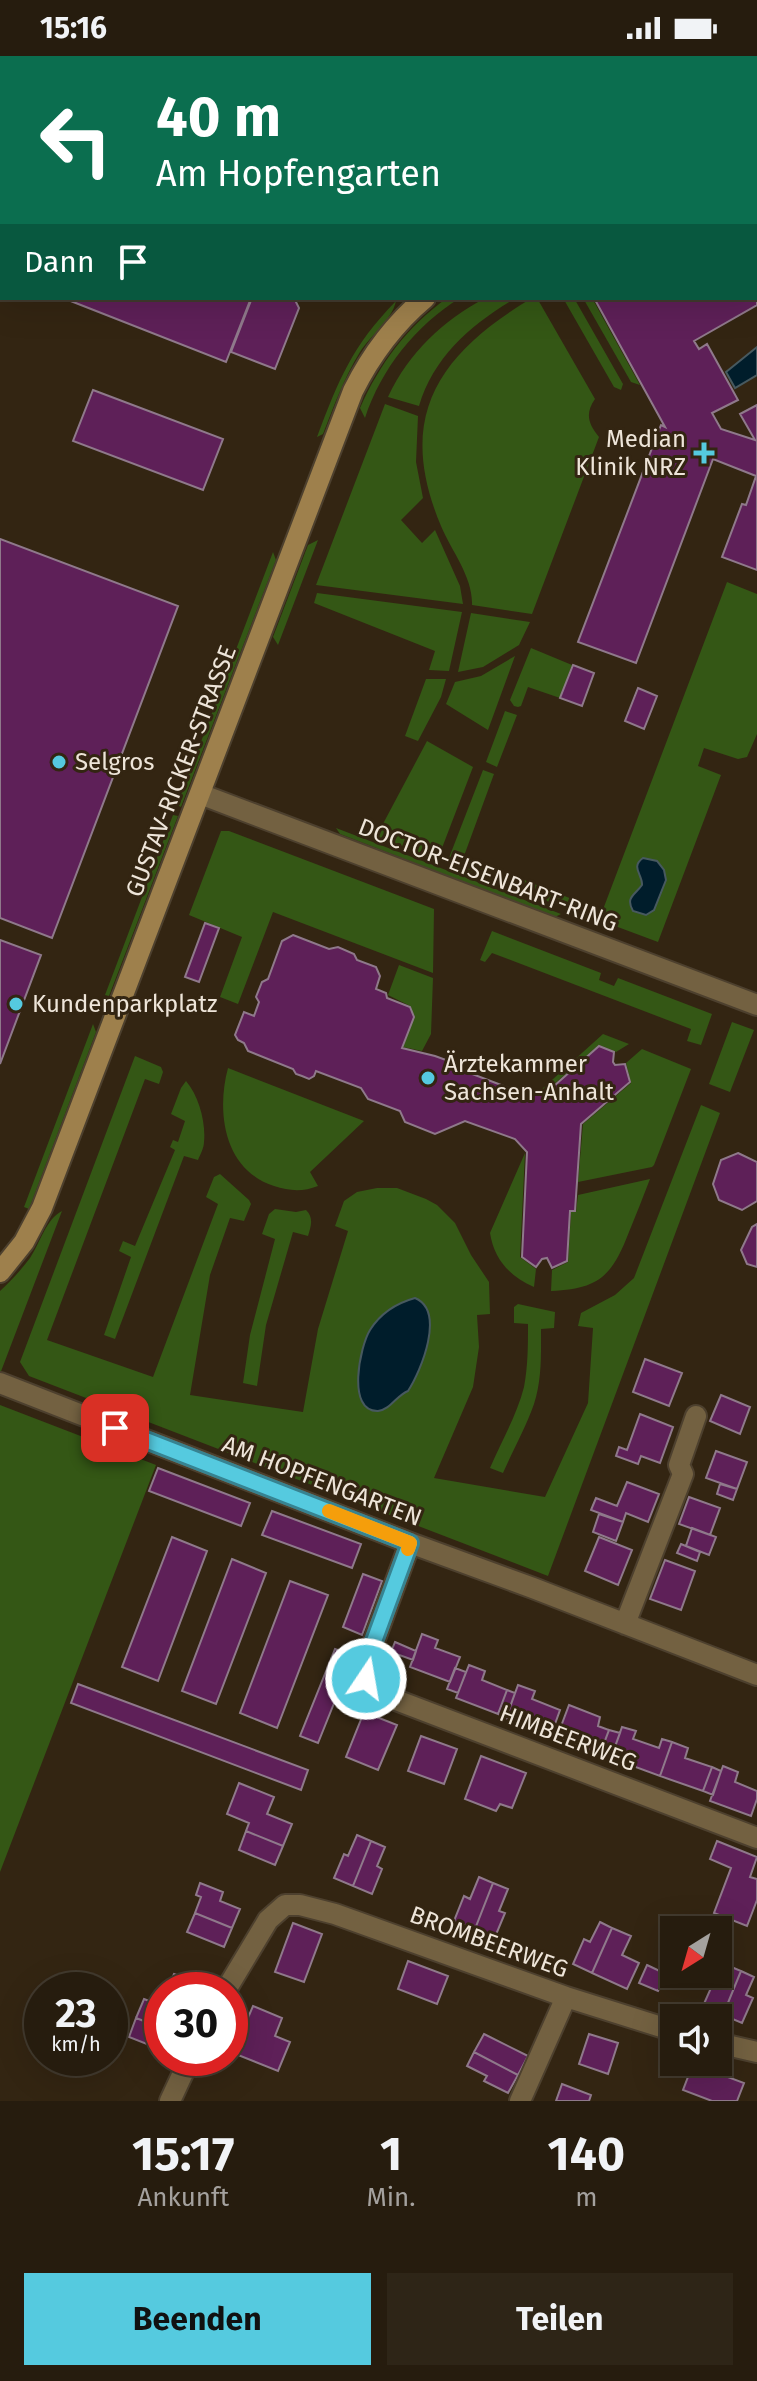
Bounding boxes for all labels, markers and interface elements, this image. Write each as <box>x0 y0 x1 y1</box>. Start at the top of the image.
text: 15:16 <box>40 10 107 46</box>
text: 40 m <box>156 84 281 151</box>
icon: left <box>24 88 128 192</box>
text: Am Hopfengarten <box>156 152 441 196</box>
icon: arrive <box>111 240 155 284</box>
text: Dann <box>24 244 95 280</box>
place label: Median Klinik NRZ <box>575 425 686 481</box>
marker: Median Klinik NRZ <box>693 442 715 464</box>
street label: GUSTAV-RICKER-STRASSE <box>120 641 242 901</box>
place label: Selgros <box>75 748 154 776</box>
marker: Selgros <box>50 753 68 771</box>
street label: DOCTOR-EISENBART-RING <box>354 813 622 937</box>
place label: Kundenparkplatz <box>32 990 217 1018</box>
marker: Kundenparkplatz <box>7 995 25 1013</box>
place label: Ärztekammer Sachsen-Anhalt <box>444 1050 614 1106</box>
marker: Ärztekammer Sachsen-Anhalt <box>419 1069 437 1087</box>
pin <box>81 1394 149 1462</box>
icon: arrive <box>93 1406 137 1450</box>
street label: AM HOPFENGARTEN <box>218 1430 426 1532</box>
position arrow <box>324 1637 408 1721</box>
street label: HIMBEERWEG <box>496 1699 640 1777</box>
street label: BROMBEERWEG <box>406 1900 572 1984</box>
north arrow <box>660 1916 732 1988</box>
map controls <box>660 1916 732 2076</box>
speed limit sign: 30 <box>144 1972 248 2076</box>
text: 23 <box>55 1990 97 2038</box>
button: sound <box>660 2004 732 2076</box>
text: km/h <box>51 2032 101 2056</box>
text: 15:17 <box>132 2125 235 2183</box>
text: 1 <box>380 2125 402 2183</box>
text: 140 <box>548 2125 625 2183</box>
text: Ankunft <box>137 2182 229 2213</box>
text: Min. <box>367 2182 416 2213</box>
text: m <box>575 2182 597 2213</box>
button: Beenden <box>24 2273 371 2365</box>
button: Teilen <box>387 2273 733 2365</box>

